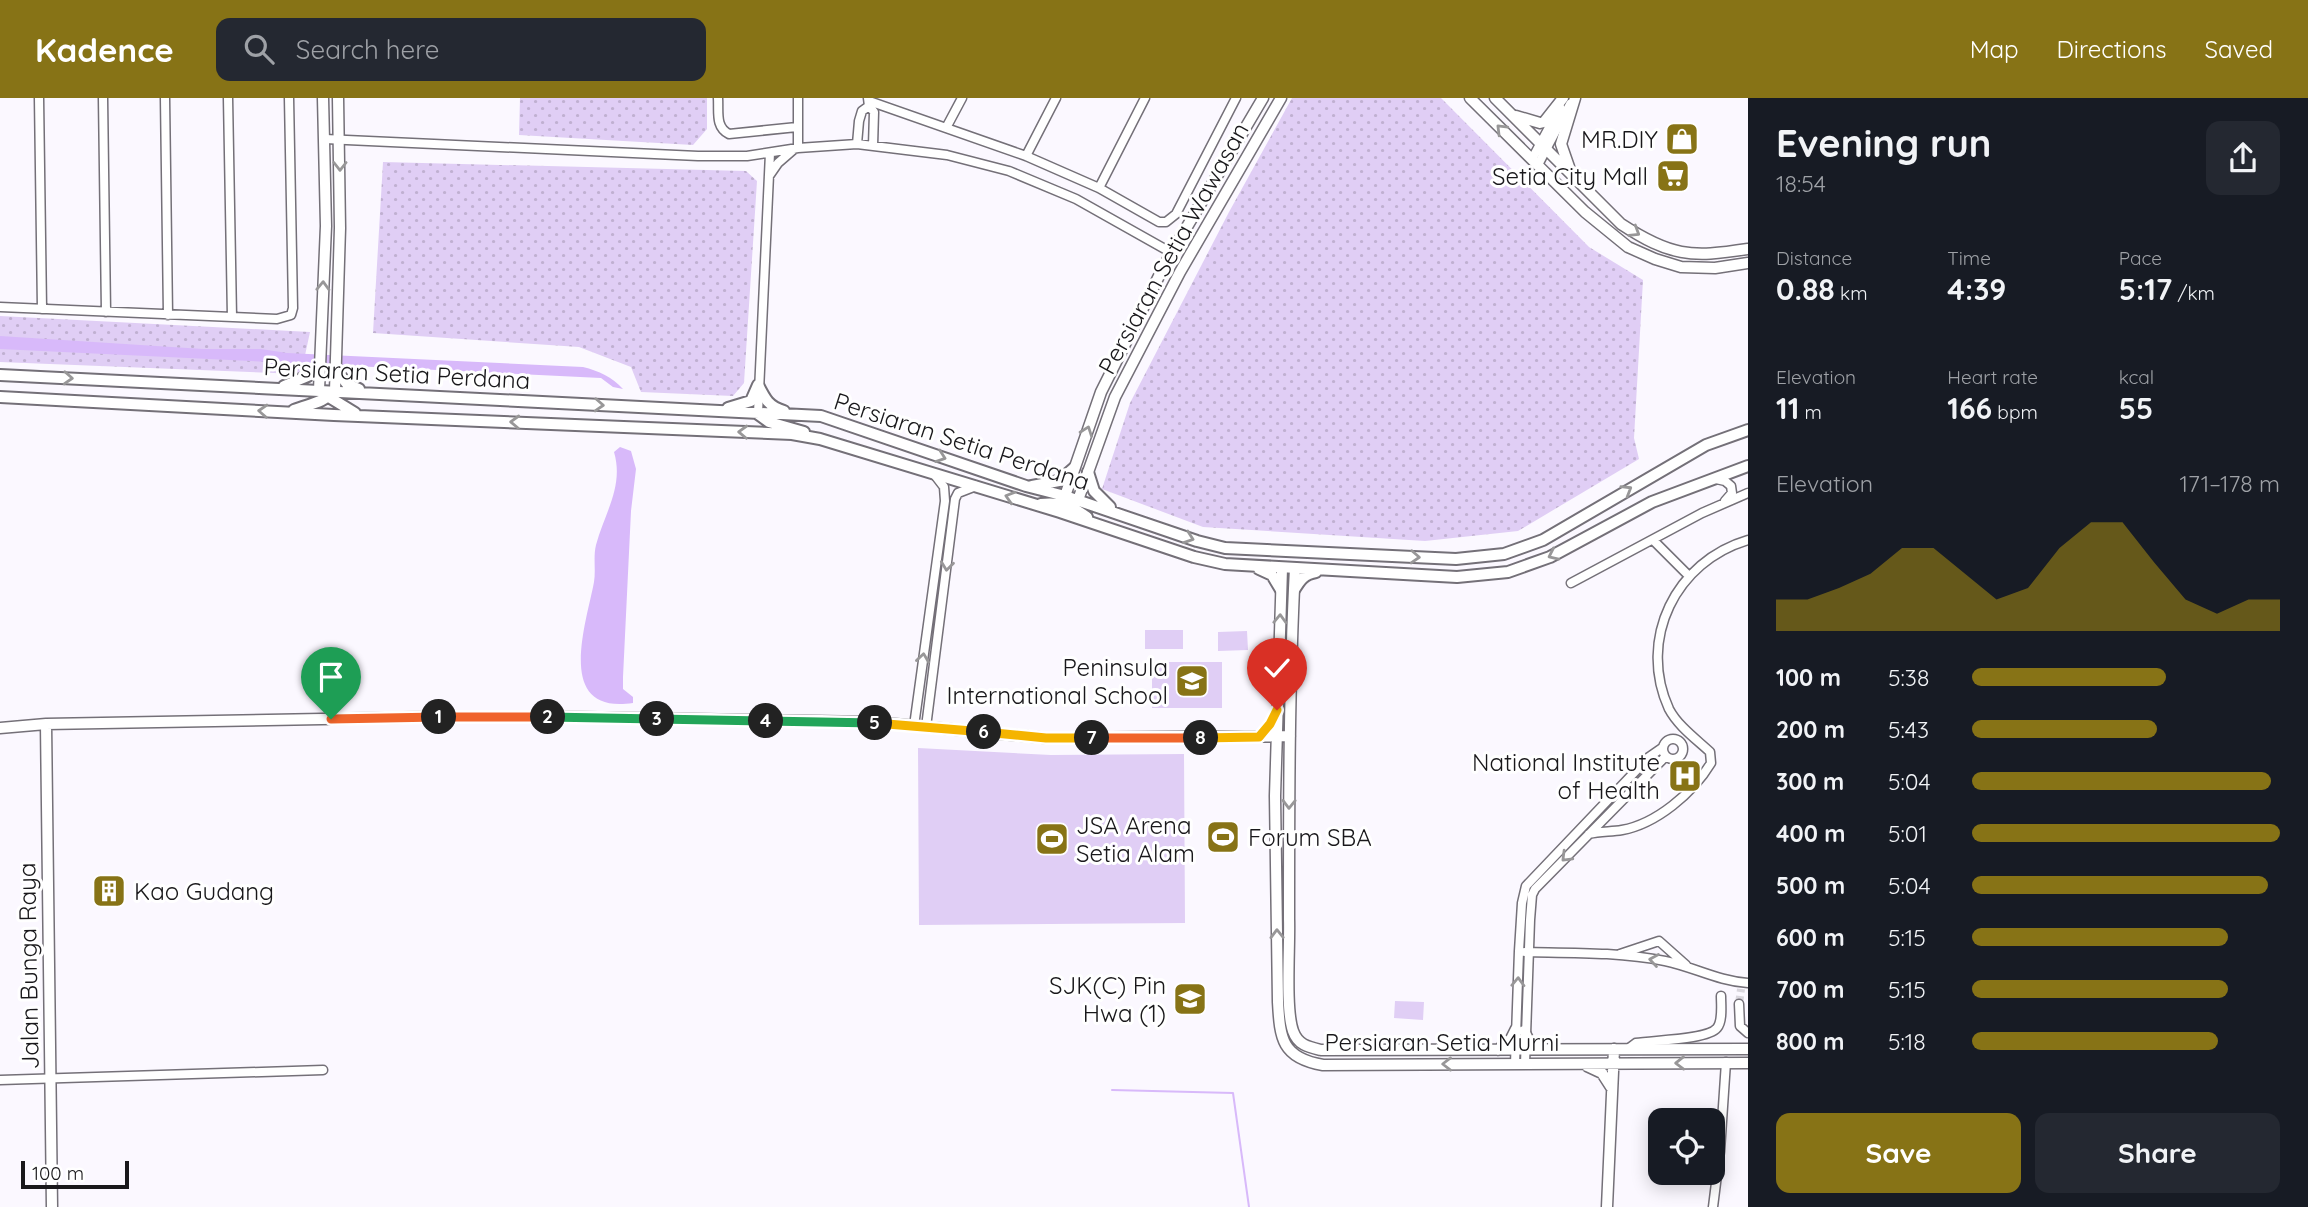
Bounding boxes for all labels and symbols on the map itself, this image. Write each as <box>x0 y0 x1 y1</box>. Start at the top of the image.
street label: Persiaran Setia Wawasan <box>1091 117 1255 379</box>
shop icon: MR.DIY <box>1663 120 1701 158</box>
one-way arrow <box>1497 124 1510 137</box>
place label: MR.DIY <box>1581 124 1658 154</box>
supermarket icon: Setia City Mall <box>1654 157 1692 195</box>
one-way arrow <box>332 161 348 172</box>
place label: Setia City Mall <box>1492 161 1648 191</box>
one-way arrow <box>1627 224 1640 237</box>
one-way arrow <box>316 280 331 291</box>
street label: Persiaran Setia Perdana <box>263 351 531 395</box>
one-way arrow <box>63 371 74 386</box>
street label: Persiaran Setia Perdana <box>830 385 1094 497</box>
one-way arrow <box>593 397 604 412</box>
one-way arrow <box>258 403 269 418</box>
one-way arrow <box>509 415 520 430</box>
one-way arrow <box>737 425 748 440</box>
one-way arrow <box>1079 426 1093 438</box>
one-way arrow <box>935 449 947 463</box>
one-way arrow <box>1619 485 1632 498</box>
one-way arrow <box>1004 490 1016 505</box>
one-way arrow <box>1183 530 1195 544</box>
one-way arrow <box>1548 547 1560 561</box>
one-way arrow <box>1410 549 1421 564</box>
one-way arrow <box>939 560 954 572</box>
one-way arrow <box>1273 613 1288 624</box>
pin <box>1247 638 1307 710</box>
pin <box>301 647 361 719</box>
one-way arrow <box>916 652 931 664</box>
place label: Peninsula International School <box>947 652 1168 710</box>
school or university icon: Peninsula International School <box>1173 662 1211 700</box>
pin: 1 <box>422 700 457 734</box>
pin: 2 <box>530 700 566 734</box>
pin: 3 <box>640 702 674 736</box>
pin: 4 <box>748 704 784 738</box>
pin: 5 <box>858 706 892 740</box>
pin: 6 <box>967 714 1002 750</box>
pin: 7 <box>1074 720 1110 756</box>
pin: 8 <box>1184 720 1218 756</box>
place label: National Institute of Health <box>1472 747 1660 805</box>
hospital icon: National Institute of Health <box>1666 757 1704 795</box>
one-way arrow <box>1281 799 1297 810</box>
place label: JSA Arena Setia Alam <box>1076 810 1195 868</box>
sports icon: Forum SBA <box>1204 818 1242 856</box>
sports icon: JSA Arena Setia Alam <box>1033 820 1071 858</box>
place label: Forum SBA <box>1248 822 1372 852</box>
one-way arrow <box>1562 848 1575 861</box>
street label: Jalan Bunga Raya <box>11 862 45 1070</box>
building icon: Kao Gudang <box>90 872 128 910</box>
place label: Kao Gudang <box>134 876 274 906</box>
one-way arrow <box>1269 928 1284 939</box>
one-way arrow <box>1648 952 1660 967</box>
place label: SJK(C) Pin Hwa (1) <box>1049 970 1166 1028</box>
one-way arrow <box>1510 976 1525 987</box>
school or university icon: SJK(C) Pin Hwa (1) <box>1171 980 1209 1018</box>
street label: Persiaran Setia Murni <box>1325 1027 1559 1057</box>
one-way arrow <box>1675 1055 1685 1071</box>
one-way arrow <box>1441 1056 1452 1072</box>
scale bar <box>21 1158 130 1190</box>

